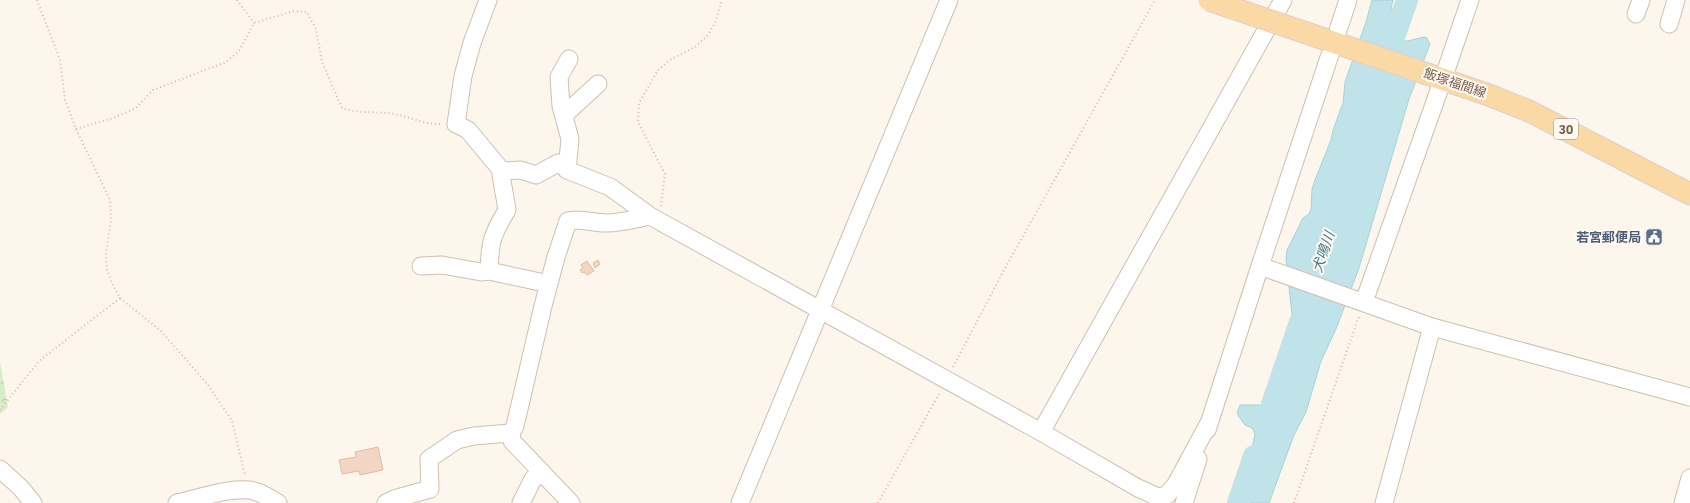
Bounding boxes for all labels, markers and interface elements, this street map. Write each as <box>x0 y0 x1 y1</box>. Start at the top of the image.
street label: 飯塚福間線 <box>1421 64 1489 102</box>
road number: 30 <box>1554 119 1578 139</box>
water label: 犬鳴川 <box>1308 227 1339 275</box>
public building icon: 若宮郵便局 <box>1644 227 1664 247</box>
place label: 若宮郵便局 <box>1576 229 1641 246</box>

